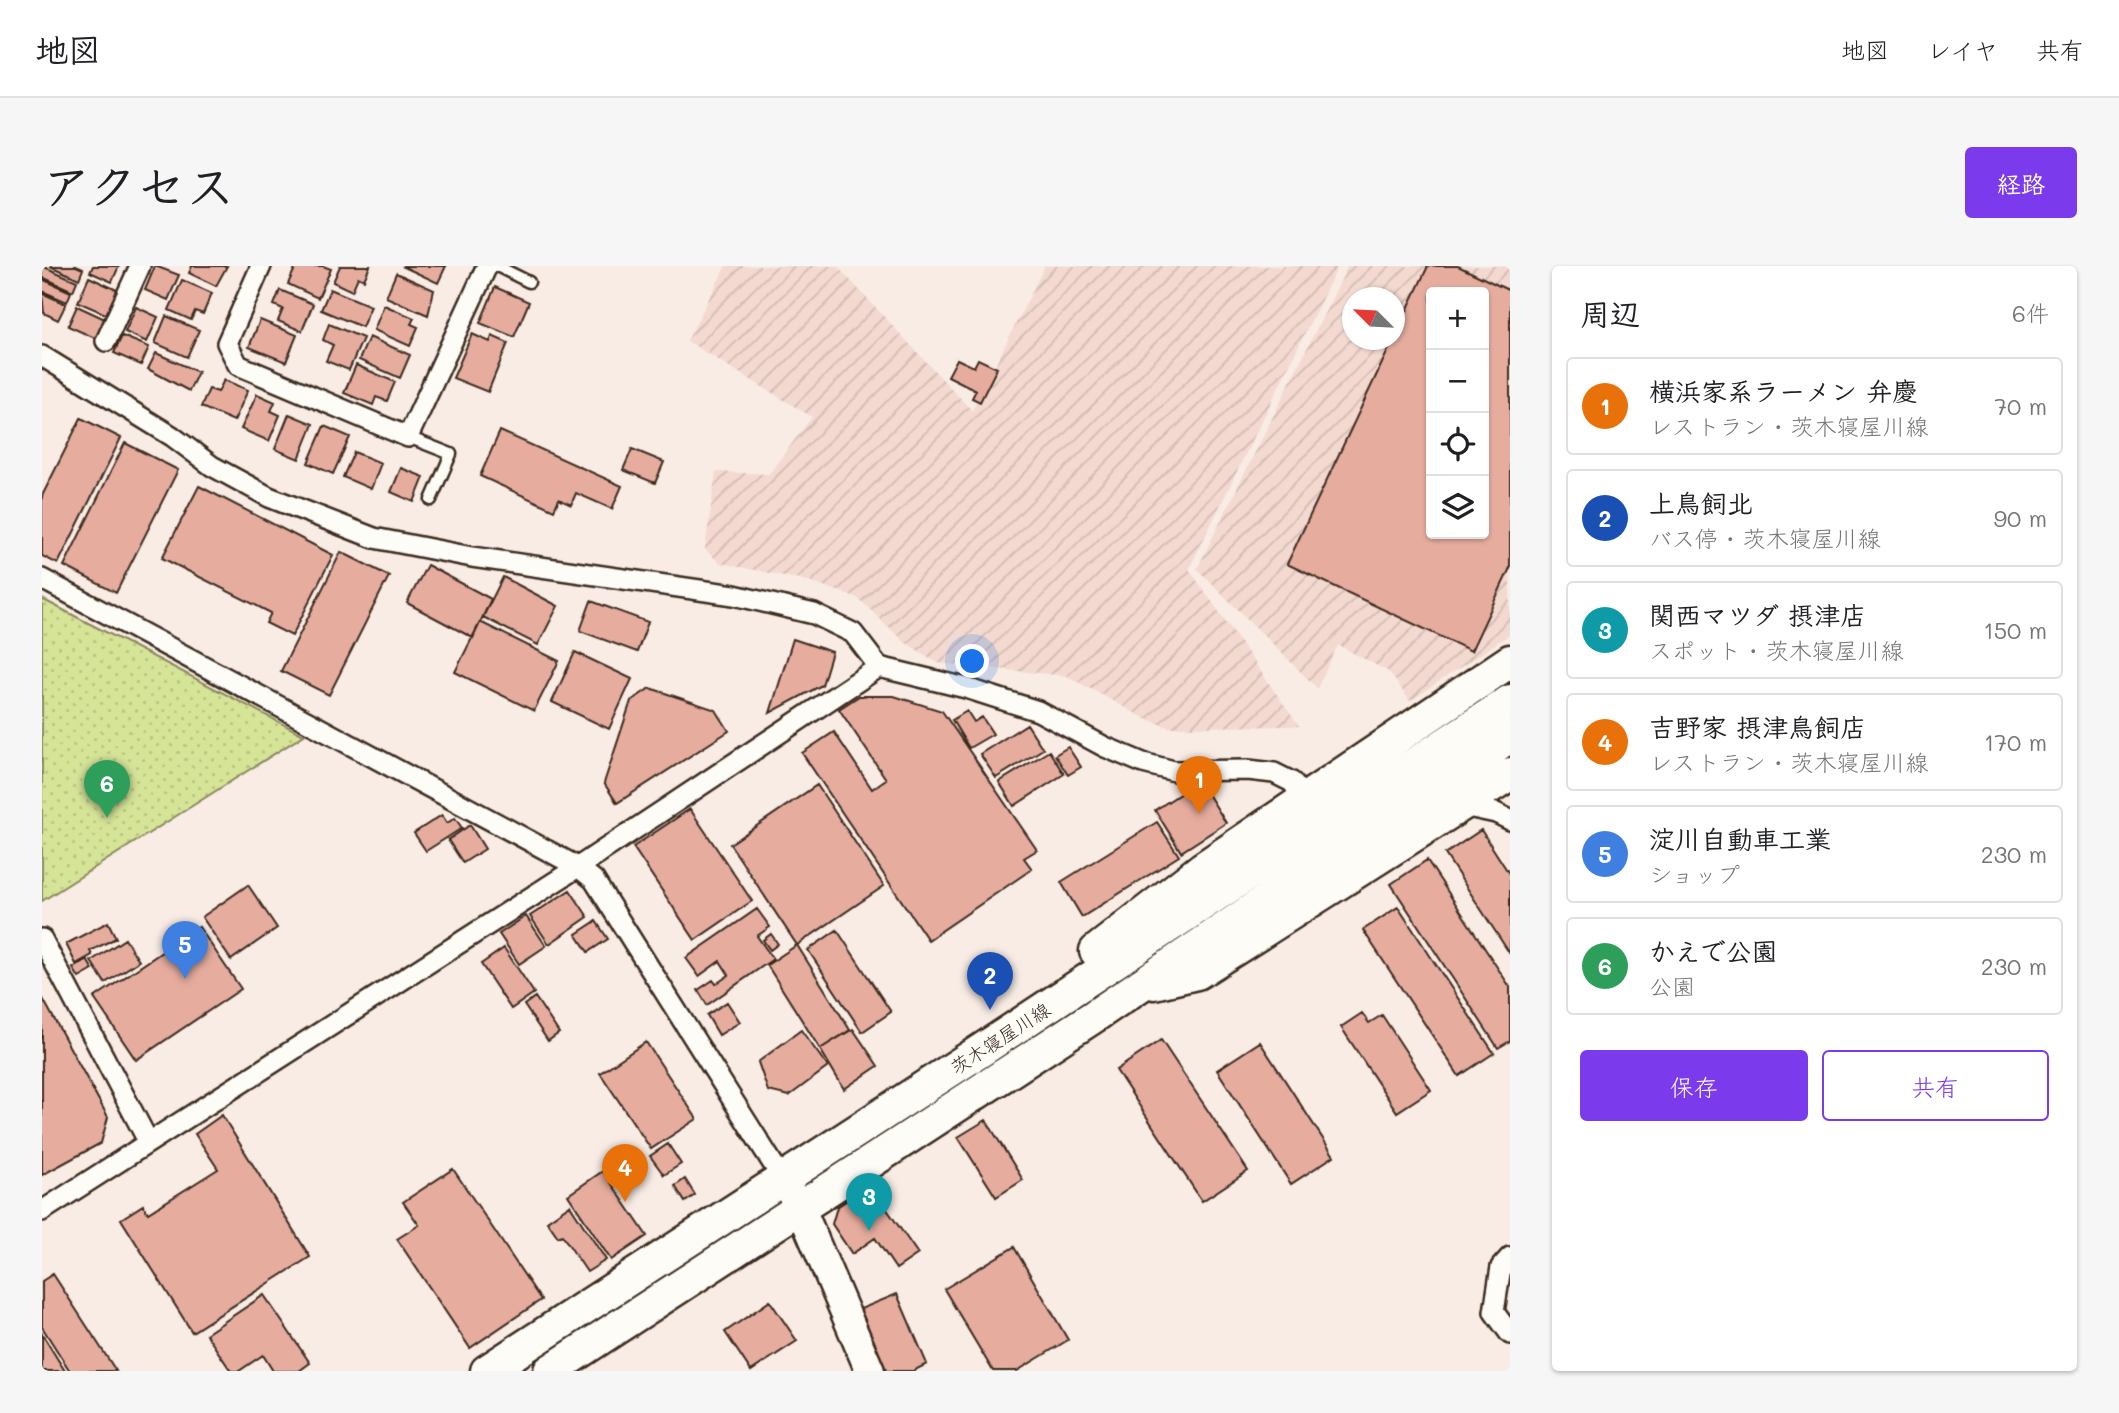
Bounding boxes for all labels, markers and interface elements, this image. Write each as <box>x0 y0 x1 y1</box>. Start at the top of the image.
text: 地図 <box>35 27 101 70</box>
text: 地図 <box>1841 34 1889 65</box>
text: レイヤ <box>1927 34 1998 65</box>
text: 共有 <box>2036 34 2084 65</box>
button: 経路 <box>1965 147 2077 218</box>
text: アクセス <box>42 153 235 216</box>
north arrow <box>1342 287 1405 350</box>
map controls <box>1426 287 1489 539</box>
button: + <box>1426 287 1489 350</box>
text: 周辺 <box>1580 293 1640 333</box>
text: 6件 <box>2012 298 2049 328</box>
button: − <box>1426 350 1489 413</box>
text: 横浜家系ラーメン 弁慶 <box>1649 374 1918 408</box>
text: 1 <box>1600 391 1610 421</box>
text: 70 m <box>1994 391 2047 421</box>
text: レストラン · 茨木寝屋川線 <box>1649 411 1929 441</box>
button: locate <box>1426 413 1489 476</box>
button: layers <box>1426 476 1489 539</box>
text: 上鳥飼北 <box>1649 486 1753 520</box>
text: 2 <box>1599 503 1611 533</box>
text: 90 m <box>1994 503 2047 533</box>
text: バス停 · 茨木寝屋川線 <box>1649 523 1881 553</box>
text: 関西マツダ 摂津店 <box>1649 598 1866 632</box>
text: 3 <box>1598 615 1612 645</box>
text: 150 m <box>1983 615 2047 645</box>
text: スポット · 茨木寝屋川線 <box>1649 635 1904 665</box>
your location <box>955 644 989 678</box>
text: 吉野家 摂津鳥飼店 <box>1649 710 1866 744</box>
text: 4 <box>1598 727 1612 757</box>
text: 170 m <box>1984 727 2047 757</box>
text: レストラン · 茨木寝屋川線 <box>1649 747 1929 777</box>
pin: 1 <box>1176 756 1222 814</box>
pin: 6 <box>84 760 130 818</box>
text: 淀川自動車工業 <box>1649 822 1831 856</box>
text: 5 <box>1598 839 1612 869</box>
text: 230 m <box>1981 839 2047 869</box>
text: ショップ <box>1649 859 1740 889</box>
pin: 5 <box>162 921 208 979</box>
text: かえで公園 <box>1649 934 1777 968</box>
text: 6 <box>1598 951 1612 981</box>
text: 230 m <box>1981 951 2047 981</box>
pin: 2 <box>967 952 1013 1010</box>
text: 公園 <box>1649 971 1695 1001</box>
street label: 茨木寝屋川線 <box>945 996 1055 1080</box>
button: 保存 <box>1580 1050 1808 1121</box>
button: 共有 <box>1822 1050 2049 1121</box>
pin: 4 <box>602 1144 648 1202</box>
pin: 3 <box>846 1173 892 1231</box>

